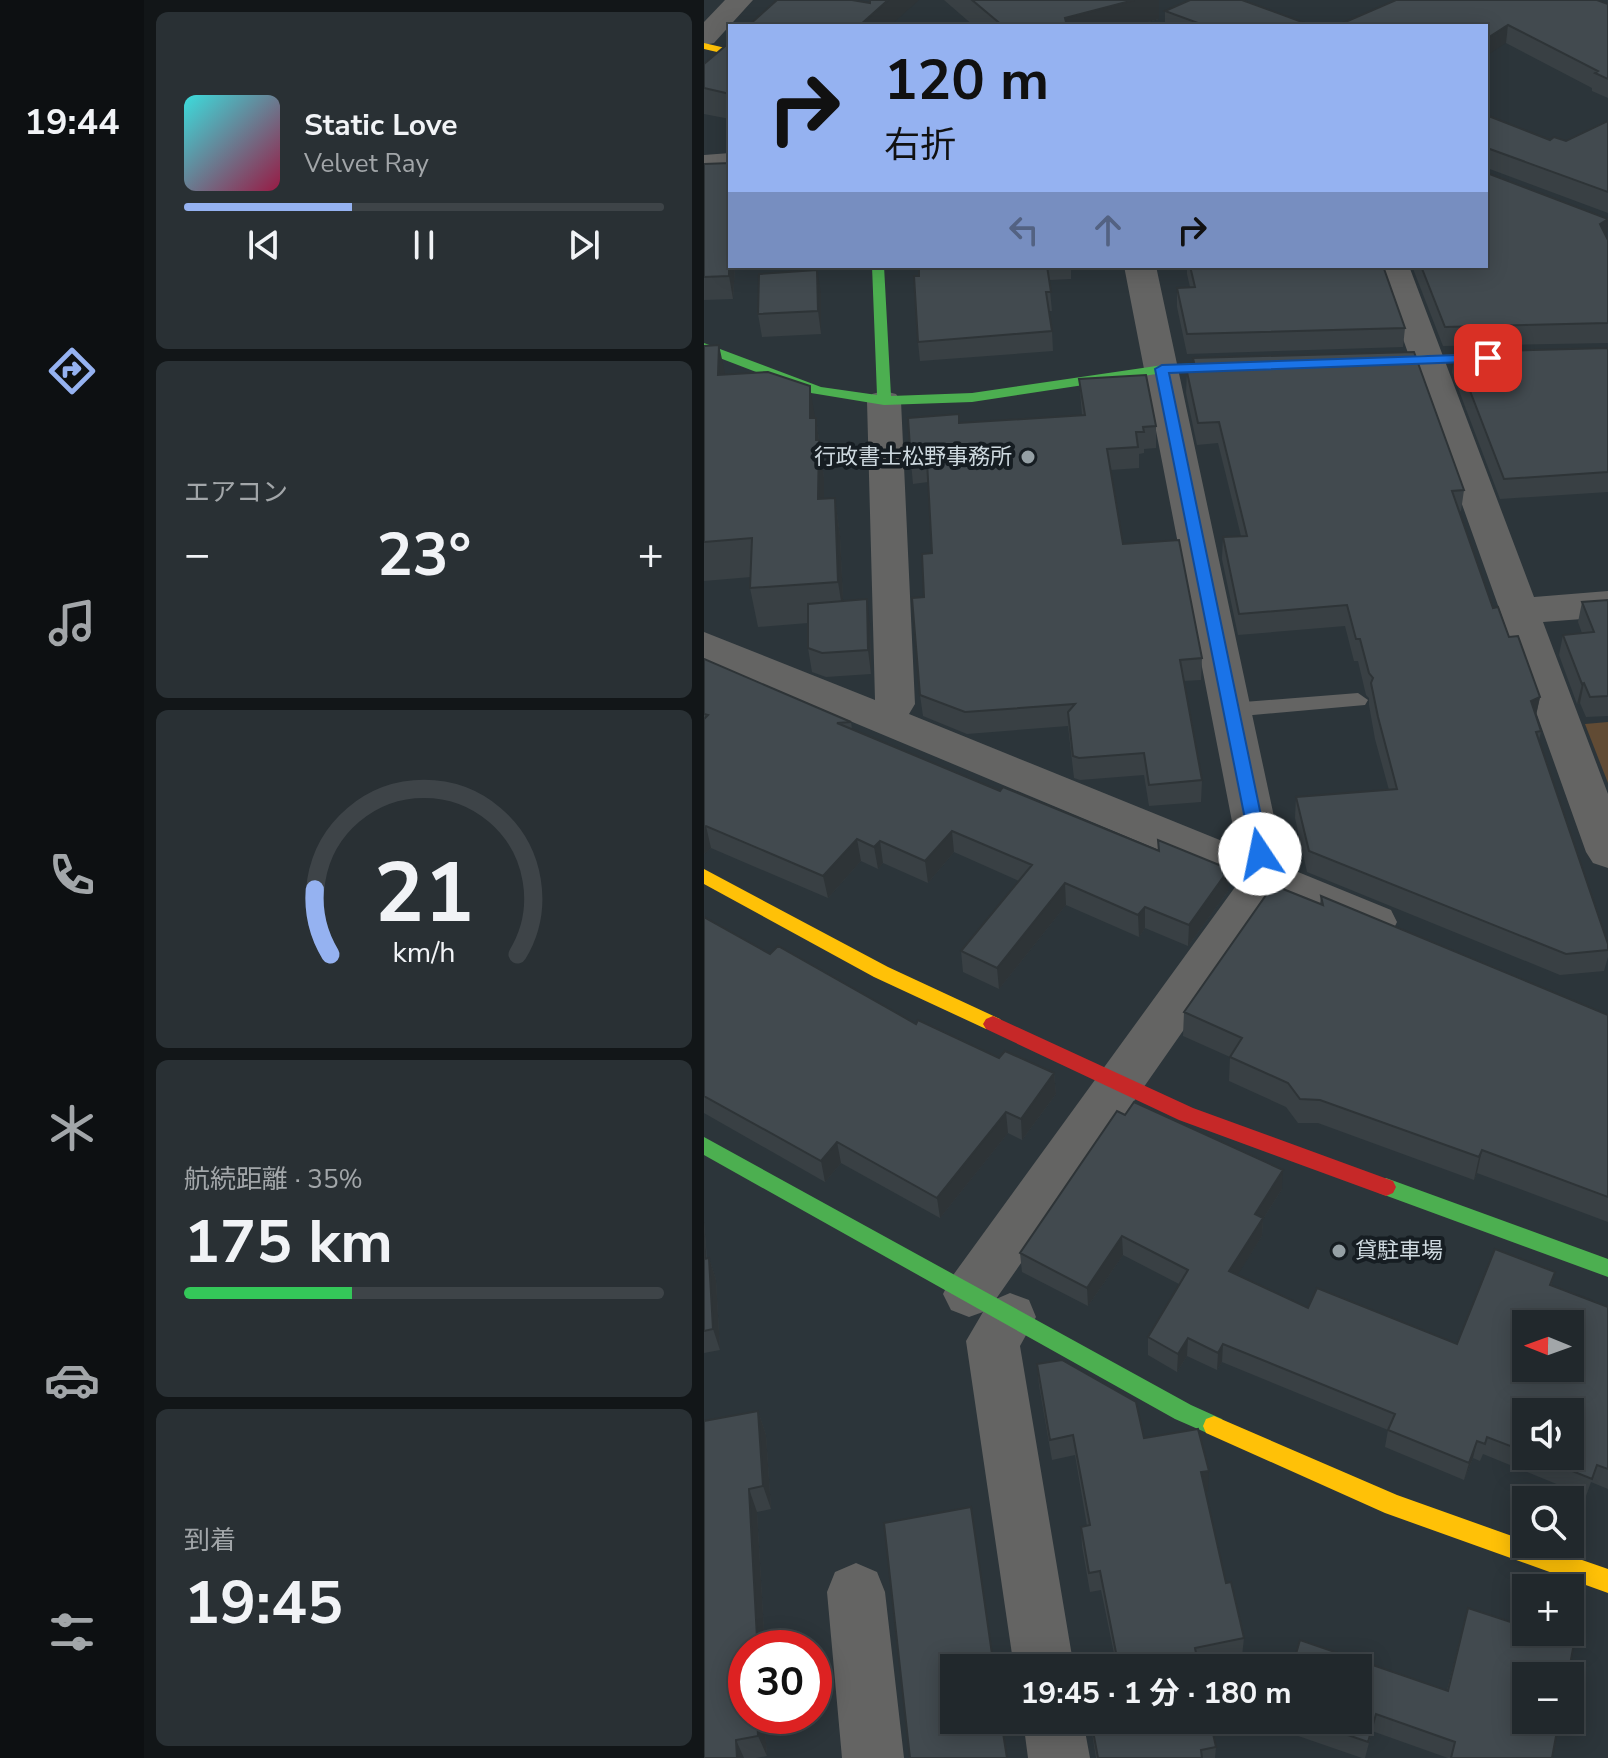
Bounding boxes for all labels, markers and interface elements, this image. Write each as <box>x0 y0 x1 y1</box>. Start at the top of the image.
text: 120 m <box>884 42 1049 119</box>
icon: right <box>752 56 856 160</box>
text: 19:44 <box>24 98 120 147</box>
text: Static Love <box>304 105 458 146</box>
text: 右折 <box>884 121 956 170</box>
text: Velvet Ray <box>304 146 429 181</box>
icon: left <box>1002 208 1046 252</box>
icon: ahead <box>1086 208 1130 252</box>
icon: right <box>1170 208 1214 252</box>
icon: previous <box>242 223 286 267</box>
icon: pause <box>402 223 446 267</box>
icon: next <box>562 223 606 267</box>
pin <box>1454 324 1522 392</box>
icon: arrive <box>1466 336 1510 380</box>
icon: directions <box>44 343 100 399</box>
place label: 行政書士松野事務所 <box>814 442 1012 472</box>
marker: 行政書士松野事務所 <box>1019 448 1037 466</box>
text: エアコン <box>184 475 288 510</box>
text: 23° <box>377 514 471 596</box>
text: − <box>184 525 210 585</box>
text: + <box>638 525 664 585</box>
icon: music <box>44 595 100 651</box>
position arrow <box>1218 812 1302 896</box>
text: 21 <box>374 837 474 950</box>
icon: phone <box>44 847 100 903</box>
text: km/h <box>393 933 455 972</box>
icon: climate <box>44 1100 100 1156</box>
text: 航続距離 · 35% <box>184 1162 363 1197</box>
text: 175 km <box>184 1201 393 1283</box>
place label: 貸駐車場 <box>1355 1236 1443 1266</box>
marker: 貸駐車場 <box>1330 1242 1348 1260</box>
north arrow <box>1512 1310 1584 1382</box>
map controls <box>1512 1310 1584 1734</box>
icon: car <box>44 1352 100 1408</box>
button: sound <box>1512 1398 1584 1470</box>
button: search <box>1512 1486 1584 1558</box>
text: 到着 <box>184 1523 236 1558</box>
text: 19:45 <box>184 1562 343 1644</box>
button: + <box>1512 1574 1584 1646</box>
icon: filters <box>44 1604 100 1660</box>
speed limit sign: 30 <box>728 1630 832 1734</box>
button: − <box>1512 1662 1584 1734</box>
text: 19:45 · 1 分 · 180 m <box>1020 1673 1292 1714</box>

